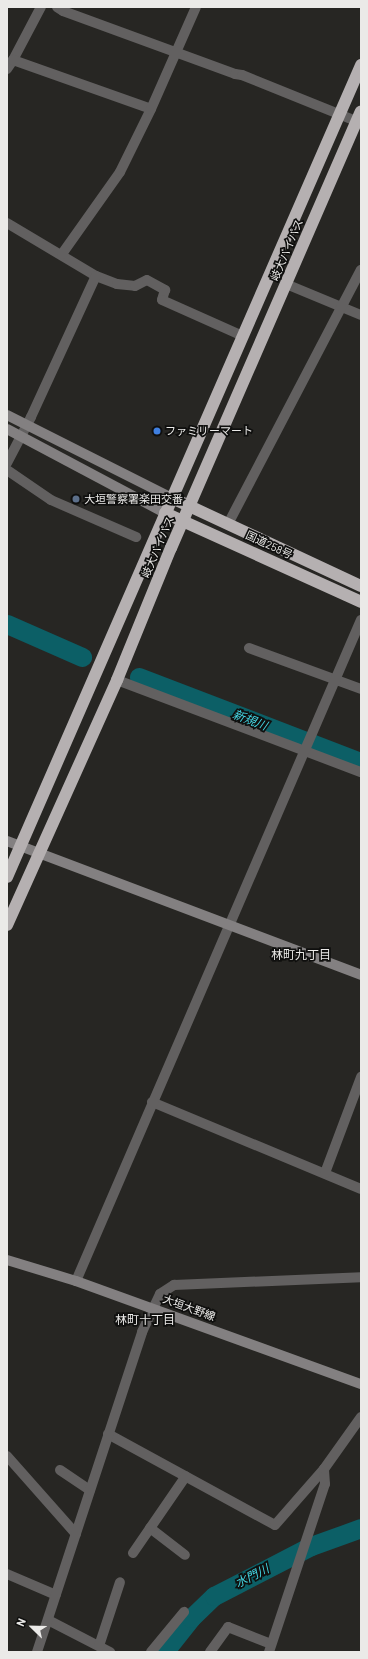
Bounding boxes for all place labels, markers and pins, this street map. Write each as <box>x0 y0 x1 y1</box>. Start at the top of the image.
place label: ファミリーマート <box>165 424 253 438</box>
marker: ファミリーマート <box>152 426 162 436</box>
place label: 大垣警察署楽田交番 <box>84 492 183 506</box>
marker: 大垣警察署楽田交番 <box>71 494 81 504</box>

